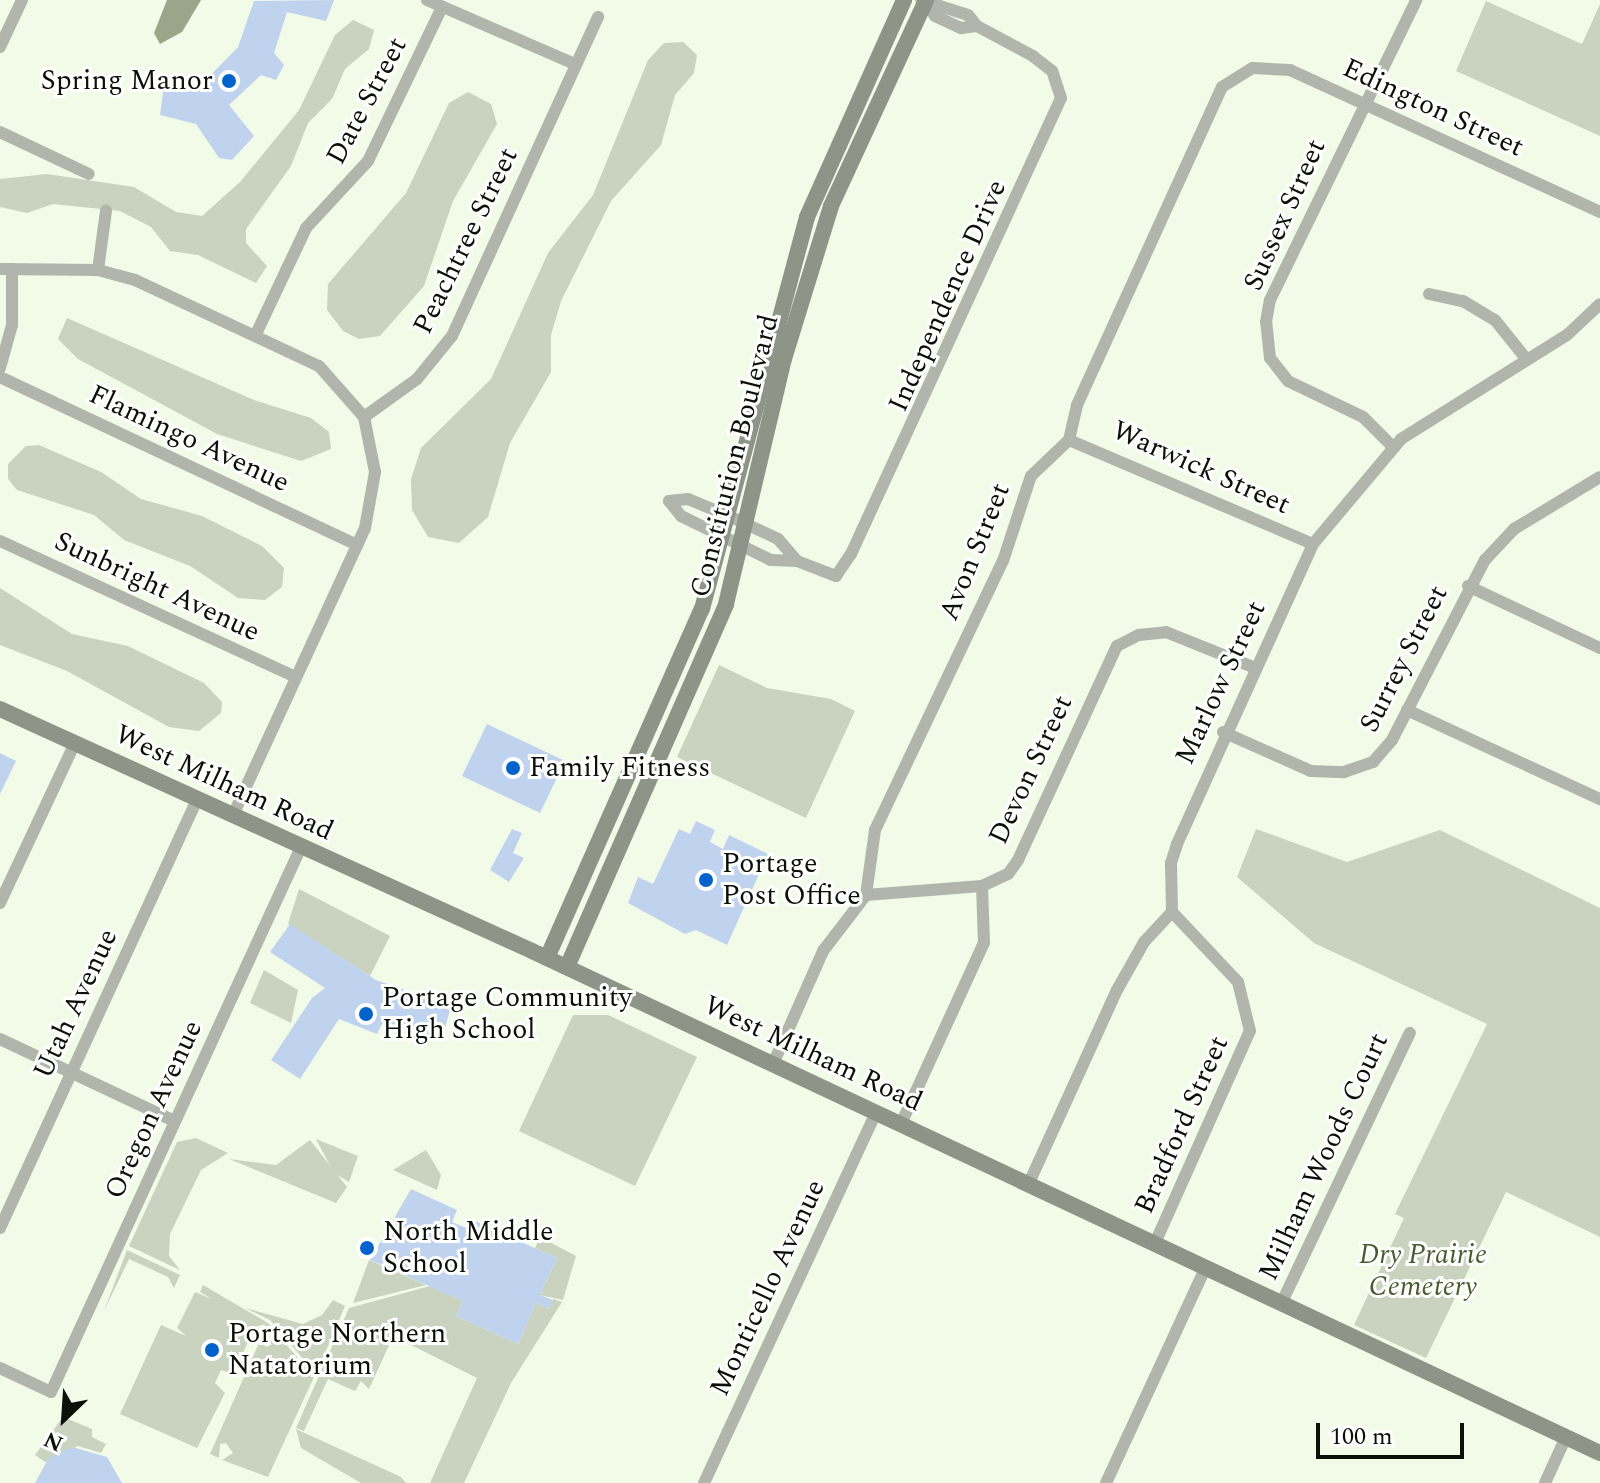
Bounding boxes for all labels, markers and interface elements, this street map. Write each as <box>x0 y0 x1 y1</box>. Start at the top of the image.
street label: Date Street <box>319 32 415 170</box>
street label: Edington Street <box>1337 51 1529 165</box>
place label: Spring Manor <box>41 64 213 98</box>
marker: Spring Manor <box>220 72 238 90</box>
street label: Sussex Street <box>1237 134 1333 296</box>
street label: Peachtree Street <box>406 142 526 340</box>
street label: Independence Drive <box>882 175 1014 417</box>
street label: Constitution Boulevard <box>684 311 786 601</box>
street label: Flamingo Avenue <box>84 378 294 500</box>
street label: Warwick Street <box>1107 414 1295 522</box>
street label: Avon Street <box>932 478 1018 626</box>
street label: Sunbright Avenue <box>49 525 265 649</box>
street label: Surrey Street <box>1353 580 1455 738</box>
street label: Marlow Street <box>1168 596 1274 770</box>
street label: Devon Street <box>982 690 1080 850</box>
street label: West Milham Road <box>109 718 339 848</box>
place label: Family Fitness <box>529 751 710 785</box>
marker: Family Fitness <box>504 759 522 777</box>
place label: Portage Post Office <box>722 847 861 913</box>
marker: Portage Post Office <box>697 871 715 889</box>
street label: Utah Avenue <box>27 924 125 1084</box>
place label: Portage Community High School <box>382 981 632 1047</box>
street label: West Milham Road <box>698 989 928 1119</box>
marker: Portage Community High School <box>357 1005 375 1023</box>
street label: Oregon Avenue <box>98 1015 210 1205</box>
street label: Milham Woods Court <box>1252 1028 1396 1286</box>
street label: Bradford Street <box>1128 1031 1236 1219</box>
street label: Monticello Avenue <box>703 1174 833 1402</box>
place label: North Middle School <box>383 1215 554 1281</box>
park label: Dry Prairie Cemetery <box>1359 1238 1487 1304</box>
marker: North Middle School <box>358 1239 376 1257</box>
place label: Portage Northern Natatorium <box>228 1317 446 1383</box>
marker: Portage Northern Natatorium <box>203 1341 221 1359</box>
north arrow <box>24 1379 104 1459</box>
scale bar <box>1320 1407 1468 1457</box>
text: 100 m <box>1330 1419 1393 1455</box>
text: N <box>39 1422 69 1460</box>

